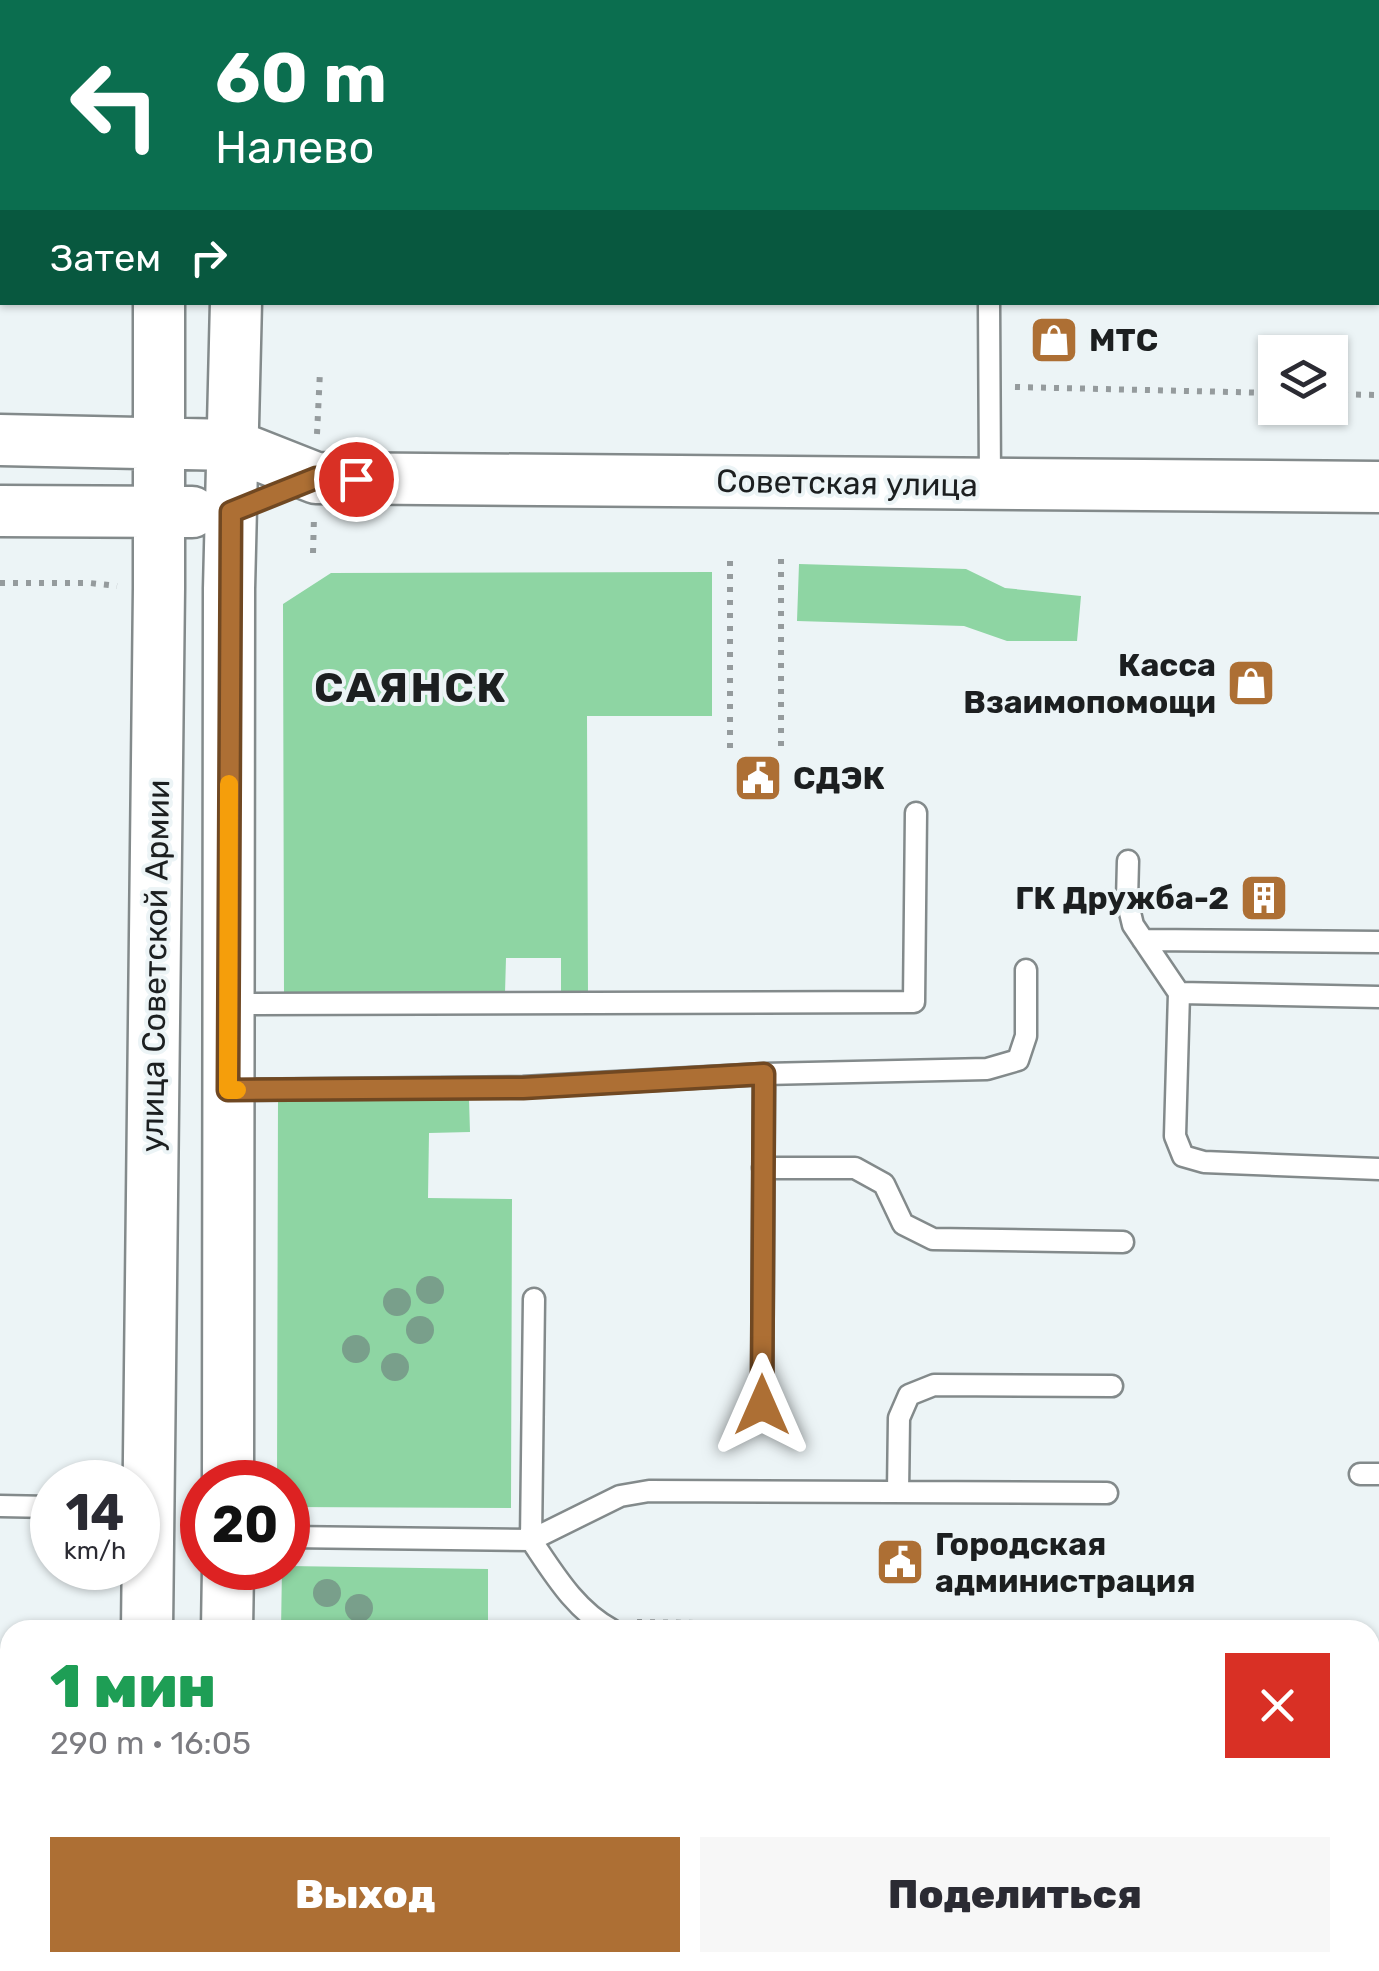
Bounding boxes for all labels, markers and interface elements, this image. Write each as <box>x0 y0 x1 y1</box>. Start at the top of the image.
text: 60 m <box>215 37 387 120</box>
icon: left <box>50 40 180 170</box>
text: Налево <box>215 121 374 174</box>
icon: right <box>181 230 236 285</box>
text: Затем <box>50 235 161 281</box>
shop icon: МТС <box>1028 314 1080 366</box>
place label: МТС <box>1089 321 1158 359</box>
map controls <box>1258 335 1348 425</box>
button: layers <box>1258 335 1348 425</box>
pin <box>314 437 399 522</box>
icon: arrive <box>329 452 384 507</box>
street label: Советская улица <box>716 462 978 504</box>
place label: Касса Взаимопомощи <box>963 646 1216 721</box>
shop icon: Касса Взаимопомощи <box>1225 657 1277 709</box>
district label: САЯНСК <box>314 663 508 713</box>
public building icon: СДЭК <box>732 752 784 804</box>
place label: СДЭК <box>793 759 885 797</box>
street label: улица Советской Армии <box>133 779 177 1153</box>
building icon: ГК Дружба-2 <box>1238 872 1290 924</box>
place label: ГК Дружба-2 <box>1015 879 1229 917</box>
position arrow <box>710 1353 814 1457</box>
speed limit sign: 20 <box>180 1460 310 1590</box>
text: 14 <box>66 1483 125 1543</box>
place label: Городская администрация <box>935 1525 1196 1600</box>
text: km/h <box>64 1536 126 1565</box>
public building icon: Городская администрация <box>874 1536 926 1588</box>
text: 1 мин <box>50 1651 216 1722</box>
button: close <box>1225 1653 1330 1758</box>
text: 290 m · 16:05 <box>50 1724 251 1762</box>
button: Выход <box>50 1837 680 1952</box>
button: Поделиться <box>700 1837 1330 1952</box>

